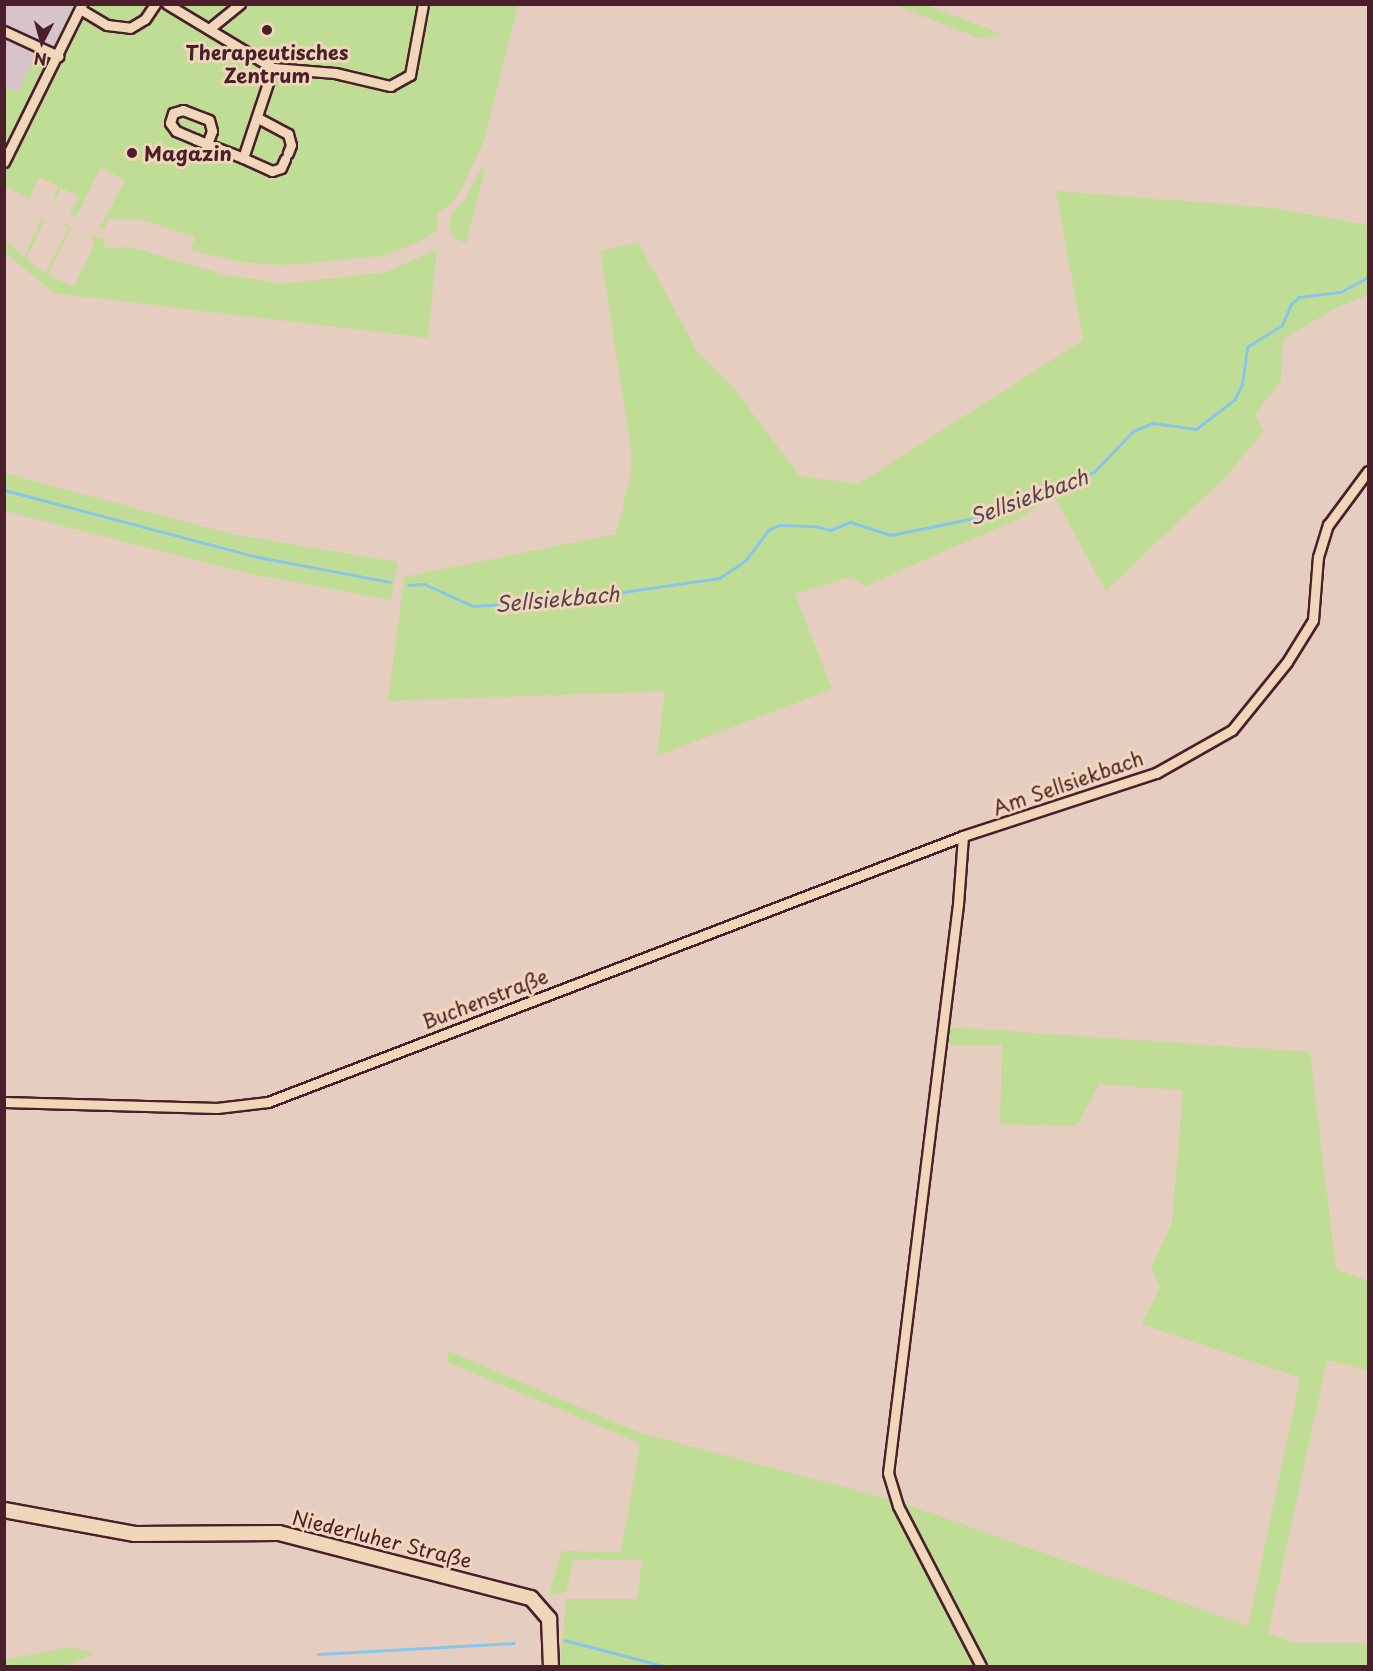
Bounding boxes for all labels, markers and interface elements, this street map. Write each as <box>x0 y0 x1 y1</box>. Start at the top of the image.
north arrow <box>12 12 72 72</box>
marker: Therapeutisches Zentrum <box>258 21 276 39</box>
place label: Therapeutisches Zentrum <box>186 41 348 88</box>
text: N <box>33 47 48 72</box>
place label: Magazin <box>144 141 232 165</box>
marker: Magazin <box>125 146 139 160</box>
water label: Sellsiekbach <box>965 463 1091 529</box>
water label: Sellsiekbach <box>494 580 620 616</box>
street label: Am Sellsiekbach <box>989 746 1147 820</box>
street label: Buchenstraße <box>419 964 551 1034</box>
street label: Niederluher Straße <box>290 1505 474 1573</box>

